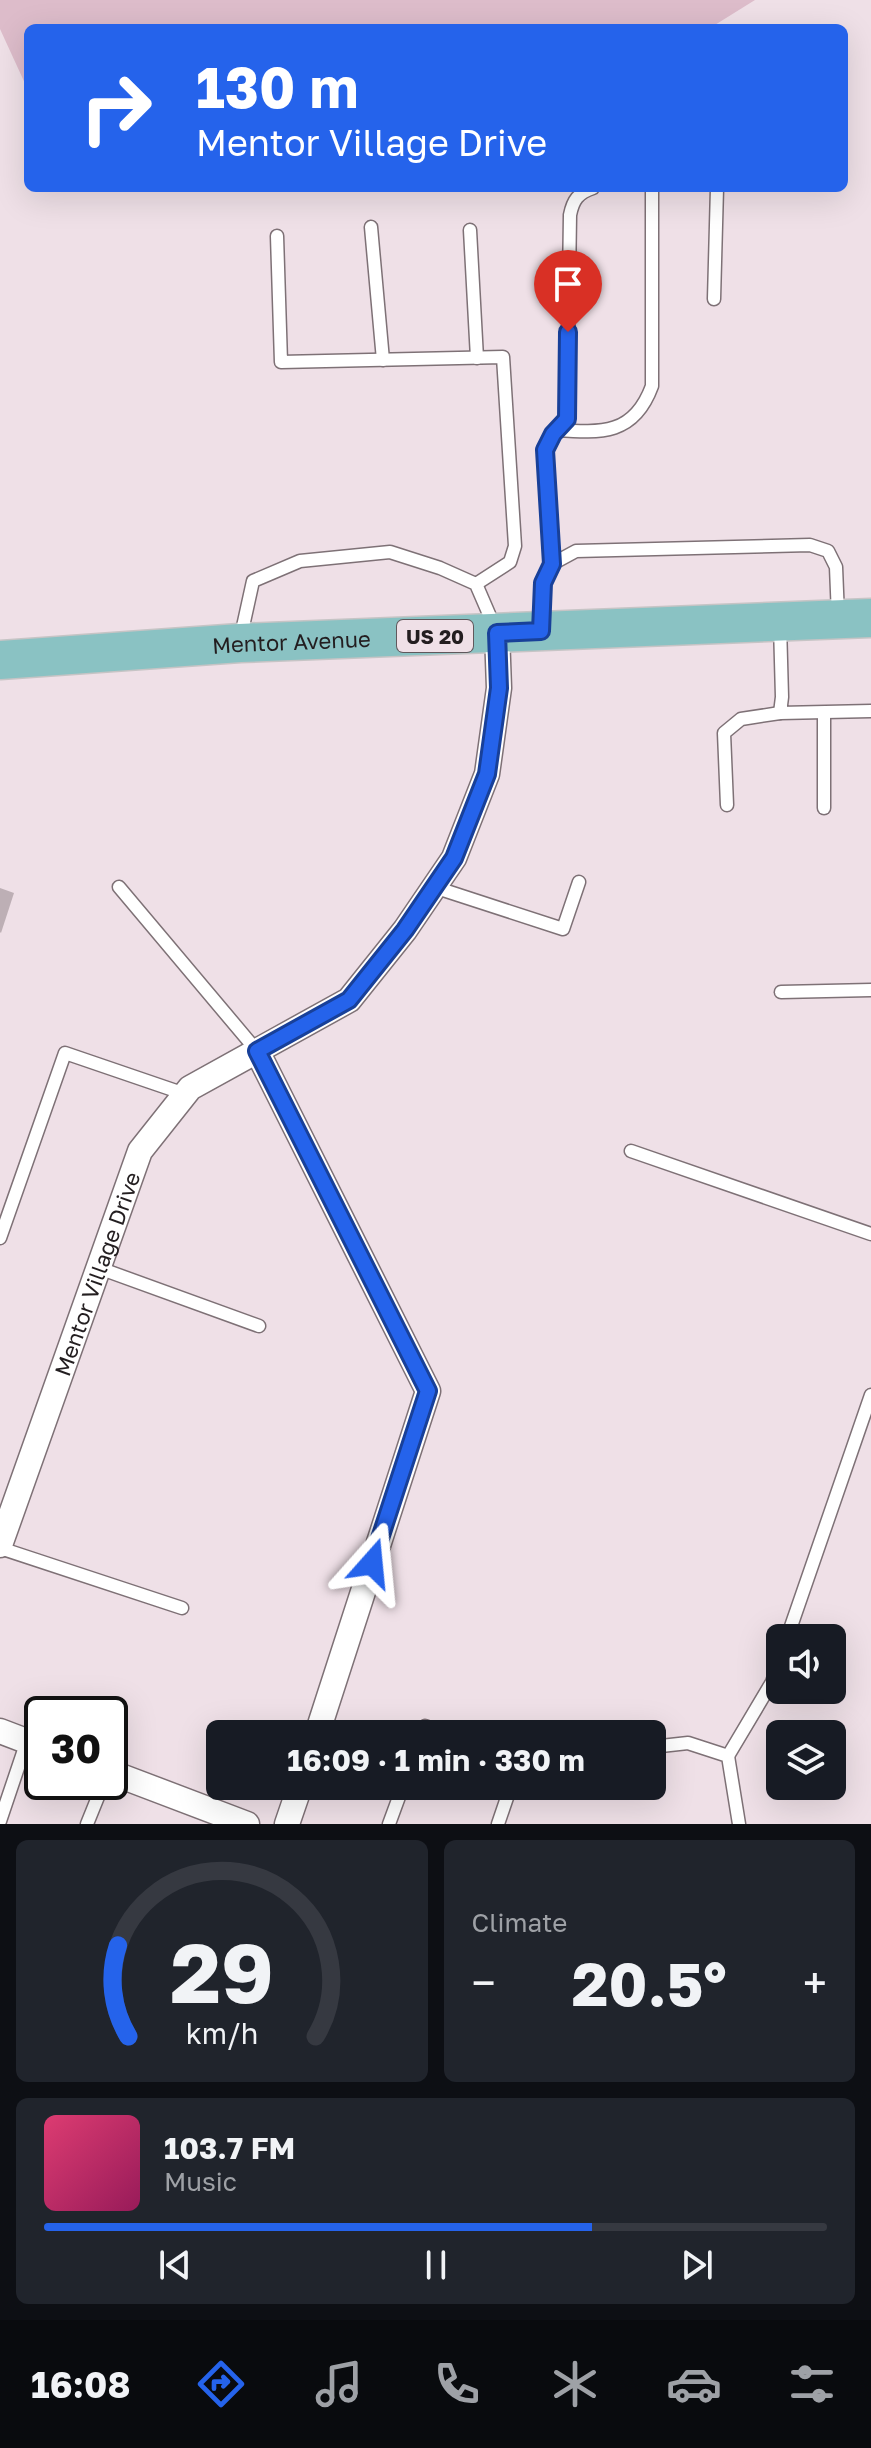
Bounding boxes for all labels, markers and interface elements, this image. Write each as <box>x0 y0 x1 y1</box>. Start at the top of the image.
text: 130 m <box>196 53 358 120</box>
icon: right <box>64 56 168 160</box>
text: Mentor Village Drive <box>196 121 547 164</box>
pin <box>534 250 602 332</box>
icon: arrive <box>546 262 590 306</box>
road number: US 20 <box>397 620 473 652</box>
street label: Mentor Avenue <box>211 624 371 658</box>
street label: Mentor Village Drive <box>48 1168 145 1379</box>
position arrow <box>330 1521 414 1605</box>
map controls <box>766 1624 846 1800</box>
button: sound <box>766 1624 846 1704</box>
speed limit sign: 30 <box>24 1696 128 1800</box>
button: layers <box>766 1720 846 1800</box>
text: 16:09 · 1 min · 330 m <box>287 1742 585 1778</box>
text: Climate <box>472 1907 567 1938</box>
text: 29 <box>170 1921 274 2021</box>
text: 20.5° <box>572 1947 727 2019</box>
text: − <box>472 1956 496 2009</box>
text: + <box>803 1956 827 2009</box>
text: km/h <box>185 2016 258 2050</box>
text: 103.7 FM <box>164 2130 295 2166</box>
text: Music <box>164 2166 237 2197</box>
icon: previous <box>153 2243 197 2287</box>
icon: pause <box>414 2243 458 2287</box>
icon: next <box>675 2243 719 2287</box>
icon: directions <box>193 2356 249 2412</box>
icon: music <box>311 2356 367 2412</box>
icon: phone <box>429 2356 485 2412</box>
icon: climate <box>547 2356 603 2412</box>
icon: car <box>666 2356 722 2412</box>
icon: filters <box>784 2356 840 2412</box>
text: 16:08 <box>31 2363 130 2406</box>

